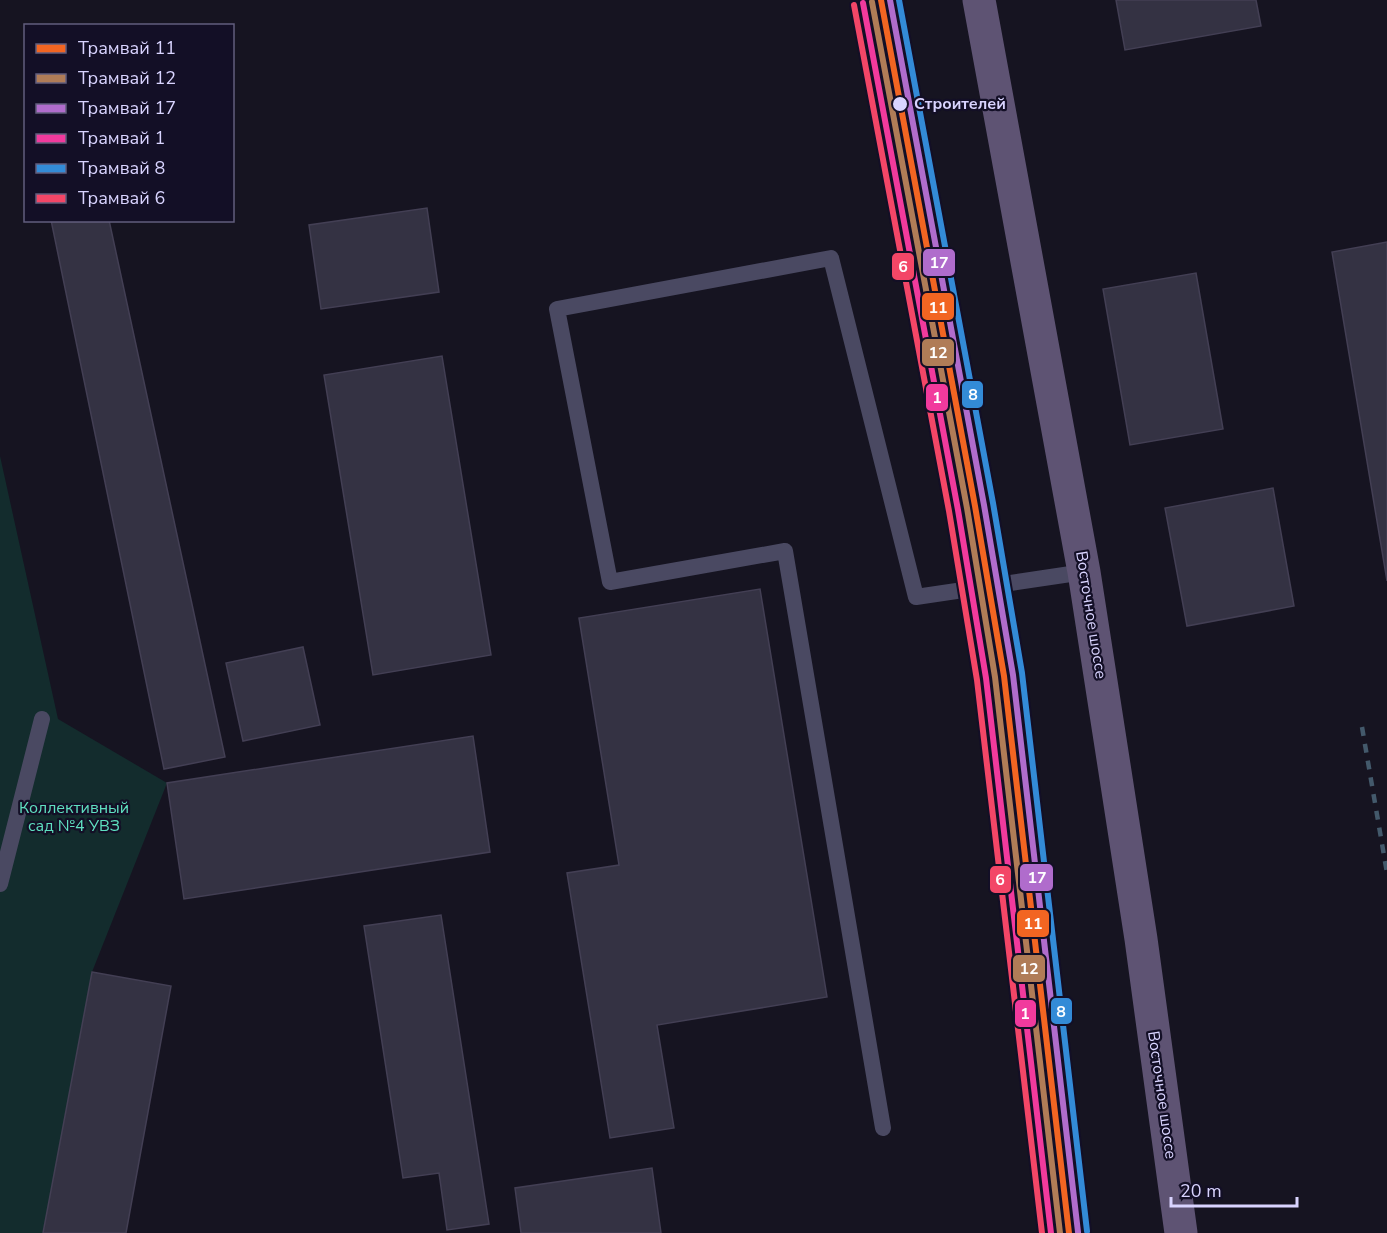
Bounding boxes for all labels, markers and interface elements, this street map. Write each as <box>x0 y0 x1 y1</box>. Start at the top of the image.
legend <box>24 24 234 222</box>
text: Трамвай 11 <box>78 36 176 60</box>
text: Трамвай 12 <box>78 66 176 90</box>
place label: Строителей <box>914 93 1006 115</box>
marker: Строителей <box>891 95 909 113</box>
text: Трамвай 17 <box>78 96 176 120</box>
text: Трамвай 1 <box>78 126 165 150</box>
text: Трамвай 8 <box>78 156 165 180</box>
text: Трамвай 6 <box>78 186 165 210</box>
line badge: 17 <box>922 248 956 277</box>
line badge: 6 <box>891 252 915 281</box>
text: 17 <box>929 252 949 274</box>
text: 6 <box>898 256 908 278</box>
line badge: 11 <box>921 292 955 321</box>
text: 11 <box>928 297 948 319</box>
line badge: 12 <box>921 338 955 367</box>
text: 12 <box>928 342 948 364</box>
line badge: 8 <box>961 380 984 409</box>
line badge: 1 <box>925 383 949 412</box>
text: 8 <box>968 384 978 406</box>
text: 1 <box>932 387 942 409</box>
street label: Восточное шоссе <box>1070 549 1112 681</box>
park label: Коллективный сад №4 УВЗ <box>19 797 129 837</box>
line badge: 17 <box>1019 863 1054 892</box>
line badge: 6 <box>989 865 1012 894</box>
text: 17 <box>1027 867 1047 889</box>
text: 6 <box>995 869 1005 891</box>
line badge: 11 <box>1016 909 1050 938</box>
text: 11 <box>1023 913 1043 935</box>
line badge: 12 <box>1012 954 1046 983</box>
text: 12 <box>1019 958 1039 980</box>
line badge: 8 <box>1050 997 1073 1025</box>
line badge: 1 <box>1014 999 1037 1028</box>
text: 8 <box>1056 1001 1066 1023</box>
text: 1 <box>1020 1003 1030 1025</box>
street label: Восточное шоссе <box>1142 1029 1182 1161</box>
scale bar <box>1171 1170 1297 1208</box>
text: 20 m <box>1180 1179 1222 1203</box>

